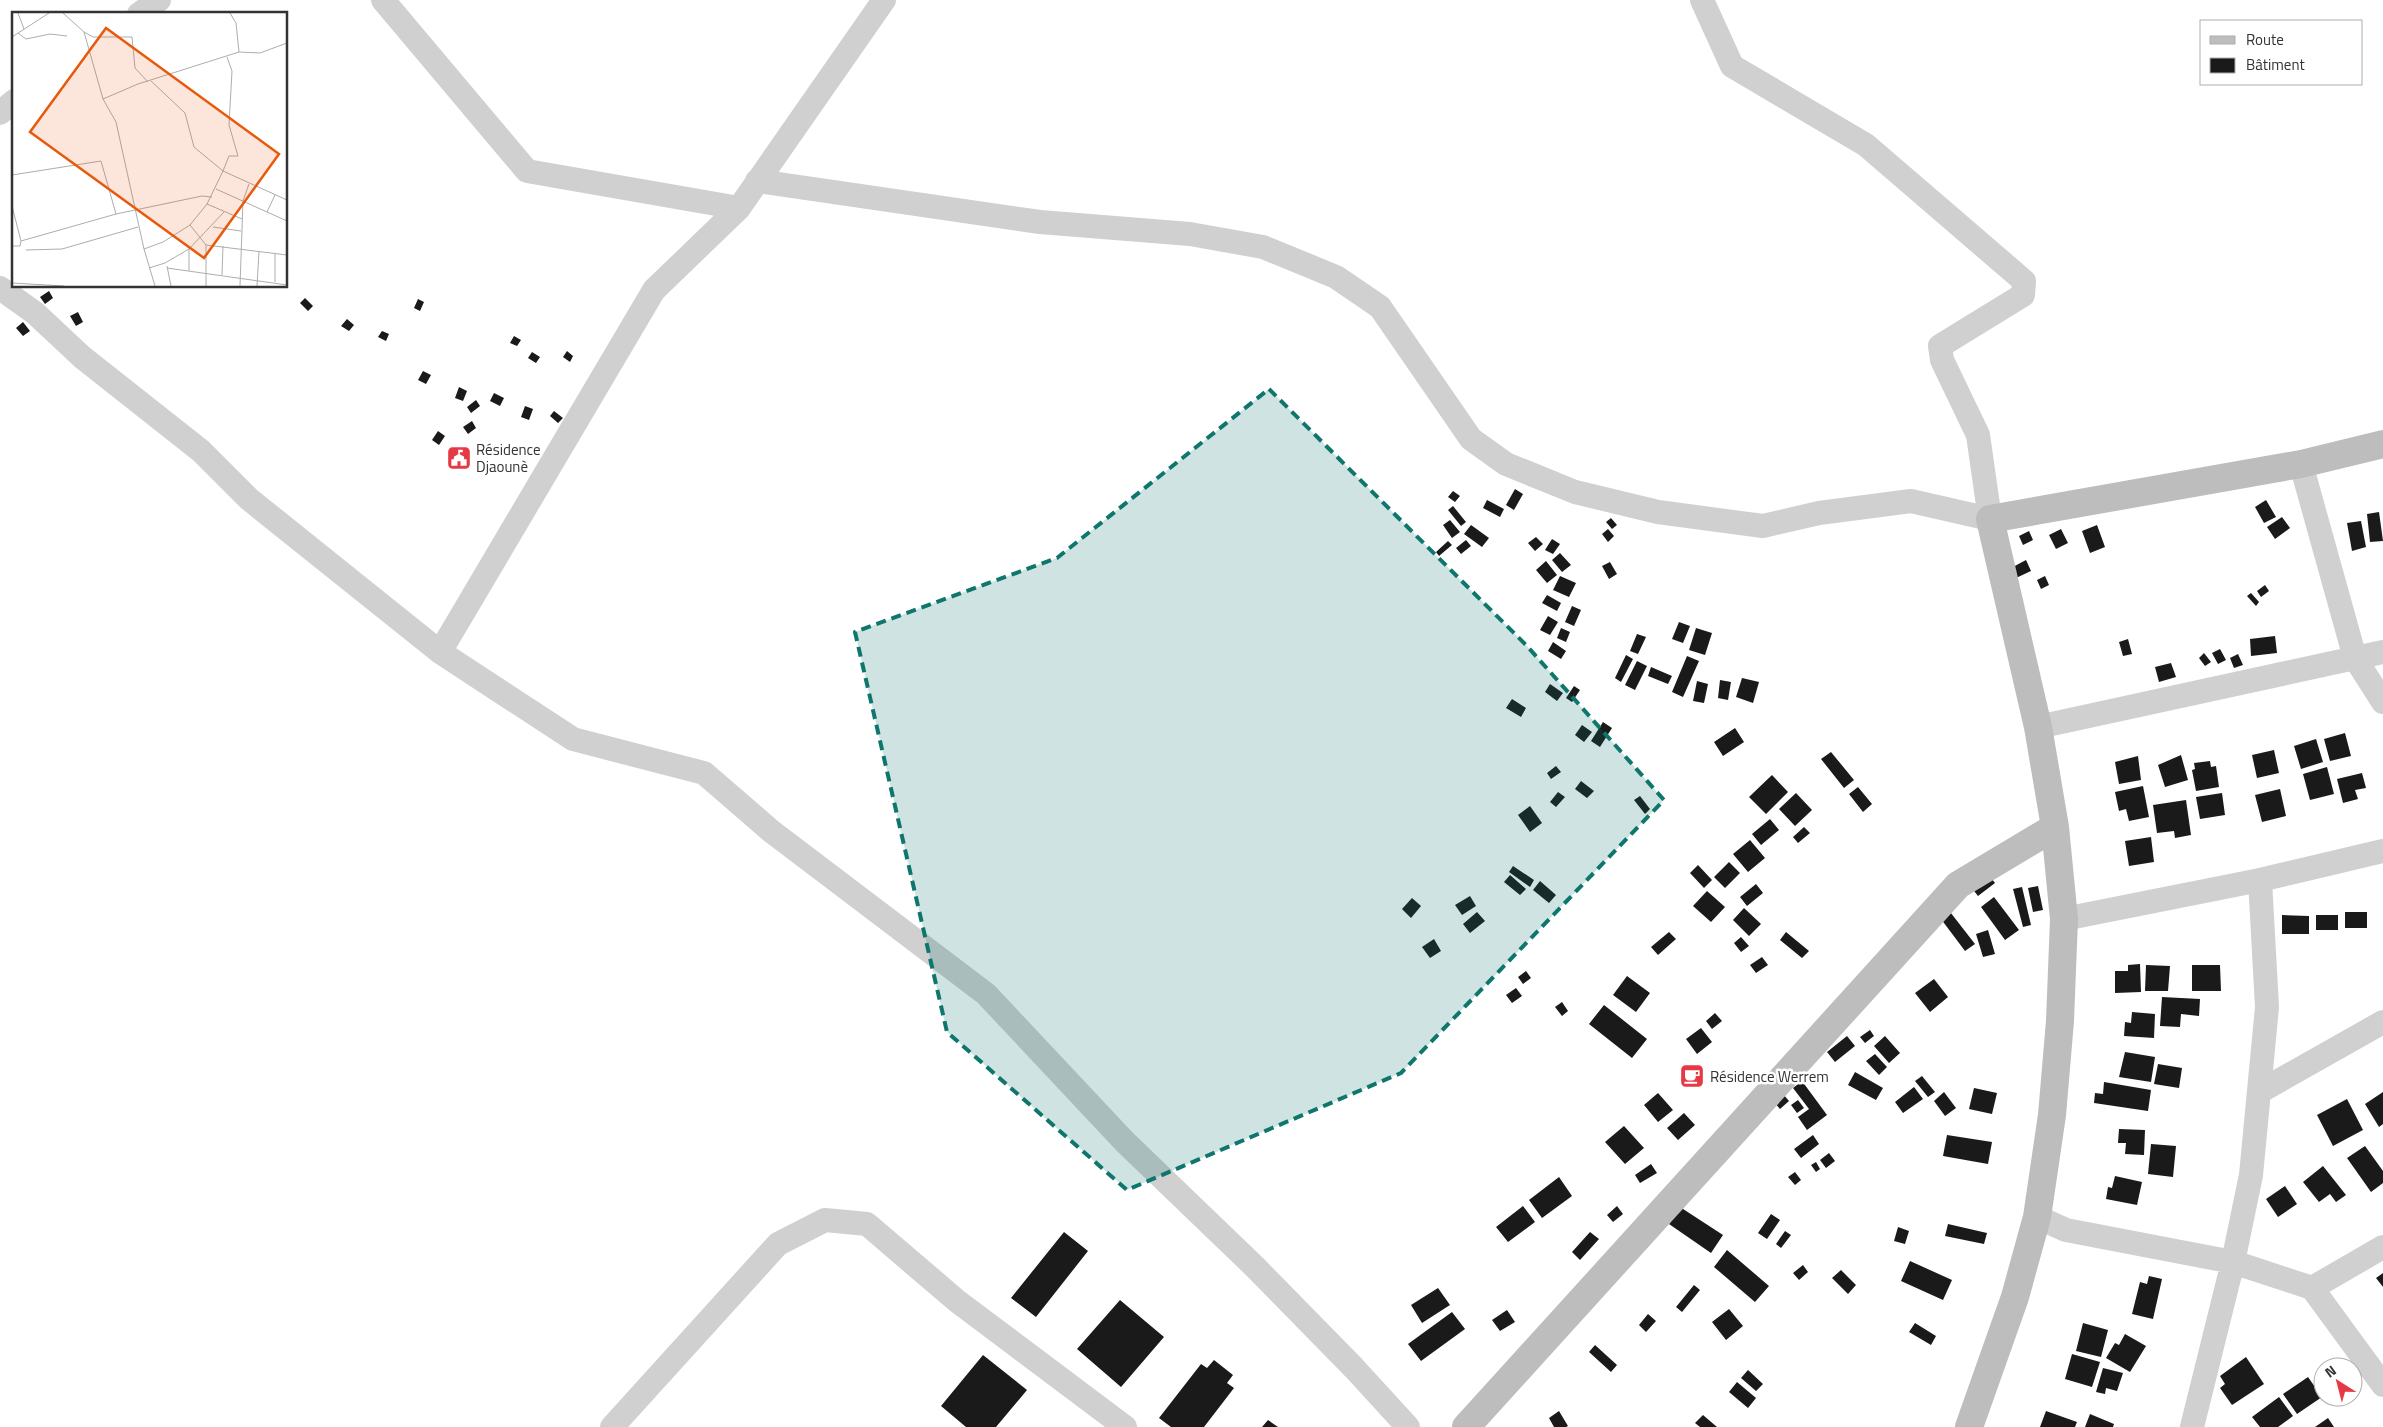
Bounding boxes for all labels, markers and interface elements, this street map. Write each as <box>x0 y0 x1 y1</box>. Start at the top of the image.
inset map <box>12 12 288 288</box>
legend <box>2200 20 2363 85</box>
text: Route <box>2246 28 2284 51</box>
text: Bâtiment <box>2246 53 2305 76</box>
place label: Résidence Djaounè <box>476 438 541 478</box>
public building icon: Résidence Djaounè <box>446 445 472 471</box>
cafe icon: Résidence Werrem <box>1679 1063 1705 1089</box>
place label: Résidence Werrem <box>1710 1065 1829 1088</box>
north arrow <box>2313 1357 2363 1407</box>
text: N <box>2320 1360 2340 1382</box>

